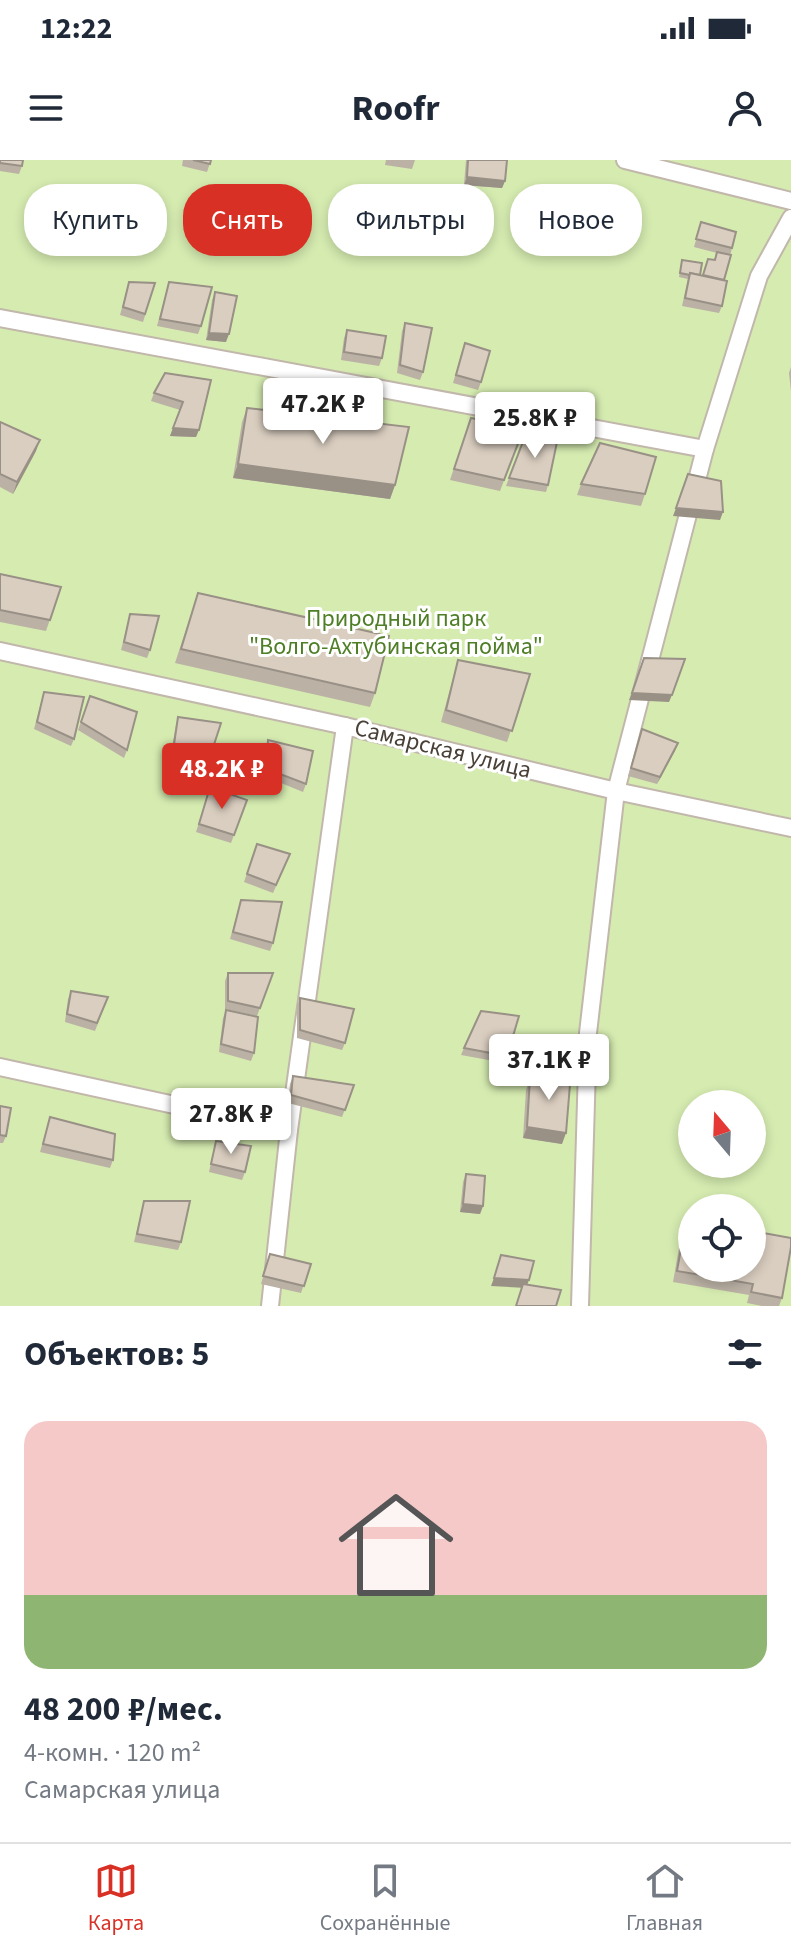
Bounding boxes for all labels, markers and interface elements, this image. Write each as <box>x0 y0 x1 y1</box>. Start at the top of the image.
text: 12:22 <box>40 7 112 50</box>
text: Roofr <box>351 83 440 134</box>
icon: menu <box>24 86 68 130</box>
icon: person <box>723 86 767 130</box>
chip: Купить <box>24 184 167 256</box>
chip: Снять <box>183 184 312 256</box>
chip: Фильтры <box>328 184 494 256</box>
chip: Новое <box>510 184 642 256</box>
pin: 47.2K ₽ <box>249 378 397 446</box>
text: 47.2K ₽ <box>281 385 365 422</box>
pin: 25.8K ₽ <box>461 392 609 460</box>
text: 25.8K ₽ <box>493 399 577 436</box>
park label: Природный парк "Волго-Ахтубинская пойма" <box>249 601 543 664</box>
street label: Самарская улица <box>351 710 535 788</box>
pin: 48.2K ₽ <box>148 743 296 811</box>
text: 48.2K ₽ <box>180 750 264 787</box>
pin: 37.1K ₽ <box>475 1034 623 1102</box>
text: 37.1K ₽ <box>507 1041 591 1078</box>
pin: 27.8K ₽ <box>157 1088 305 1156</box>
north arrow <box>678 1090 766 1178</box>
map controls <box>678 1090 766 1282</box>
text: 27.8K ₽ <box>189 1095 273 1132</box>
button: locate <box>678 1194 766 1282</box>
text: Объектов: 5 <box>24 1330 209 1379</box>
icon: filters <box>723 1332 767 1376</box>
icon: home <box>324 1473 468 1617</box>
text: 48 200 ₽/мес. <box>24 1685 223 1734</box>
text: 4-комн. · 120 m² <box>24 1734 201 1771</box>
text: Самарская улица <box>24 1771 220 1808</box>
tab: Карта <box>88 1859 144 1939</box>
tab: Сохранённые <box>320 1859 450 1939</box>
tab: Главная <box>626 1859 703 1939</box>

